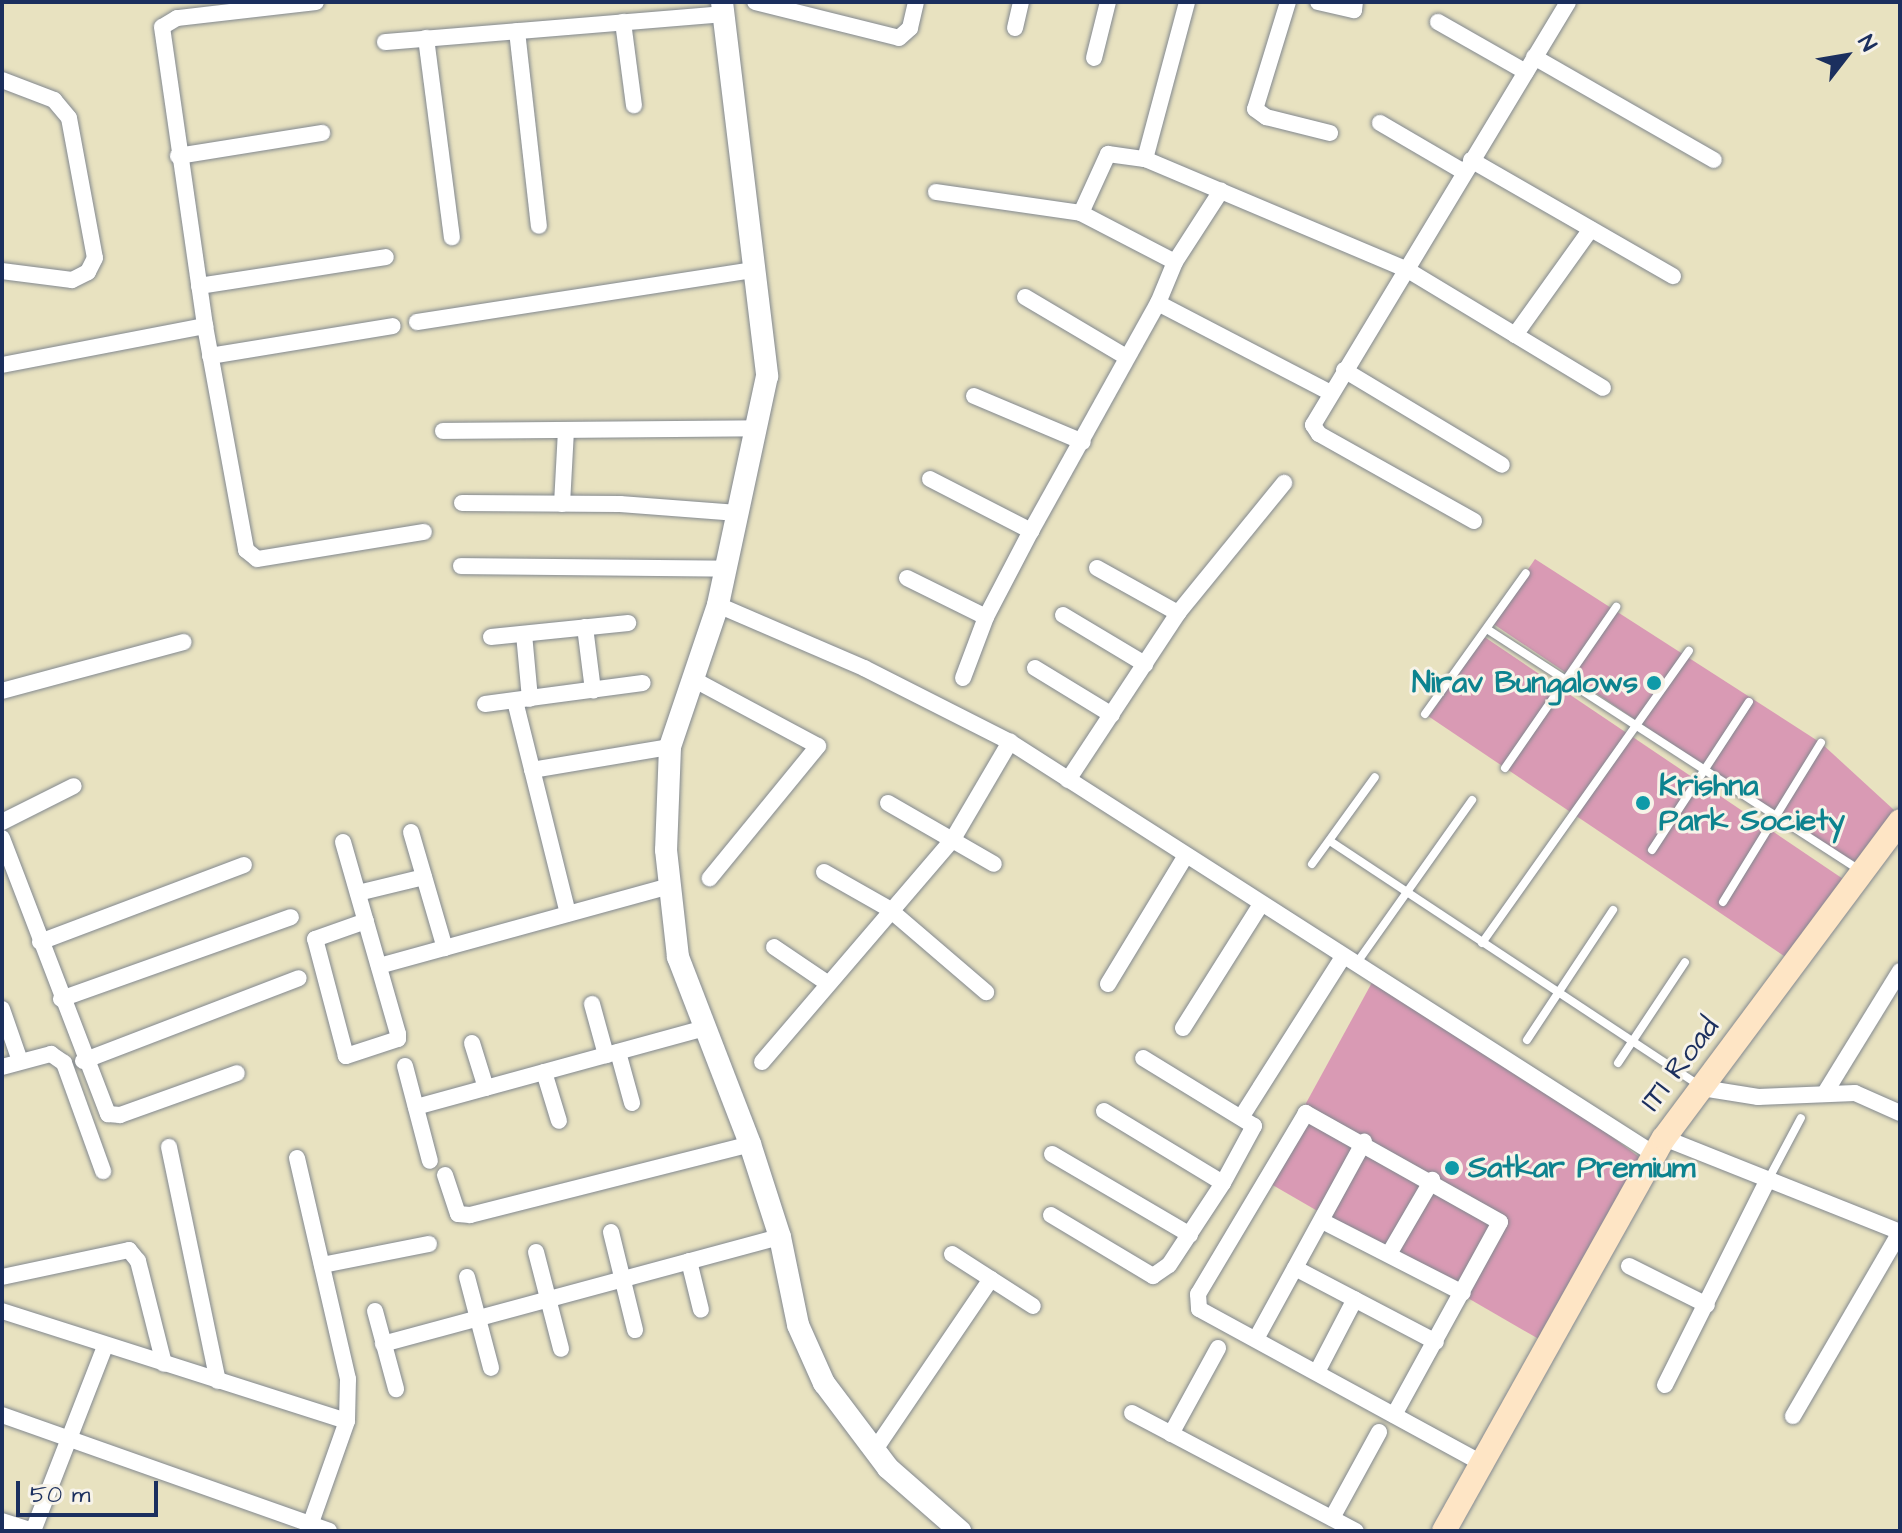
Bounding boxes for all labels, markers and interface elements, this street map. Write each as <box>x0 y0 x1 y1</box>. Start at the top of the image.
north arrow <box>1806 16 1886 96</box>
text: N <box>1850 29 1884 57</box>
place label: Nirav Bungalows <box>1412 665 1638 701</box>
marker: Nirav Bungalows <box>1645 674 1663 692</box>
place label: Krishna Park Society <box>1659 768 1845 838</box>
marker: Krishna Park Society <box>1634 794 1652 812</box>
street label: ITI Road <box>1633 1010 1727 1118</box>
place label: Satkar Premium <box>1468 1150 1695 1186</box>
marker: Satkar Premium <box>1443 1159 1461 1177</box>
scale bar <box>20 1465 162 1515</box>
text: 50 m <box>30 1478 90 1512</box>

